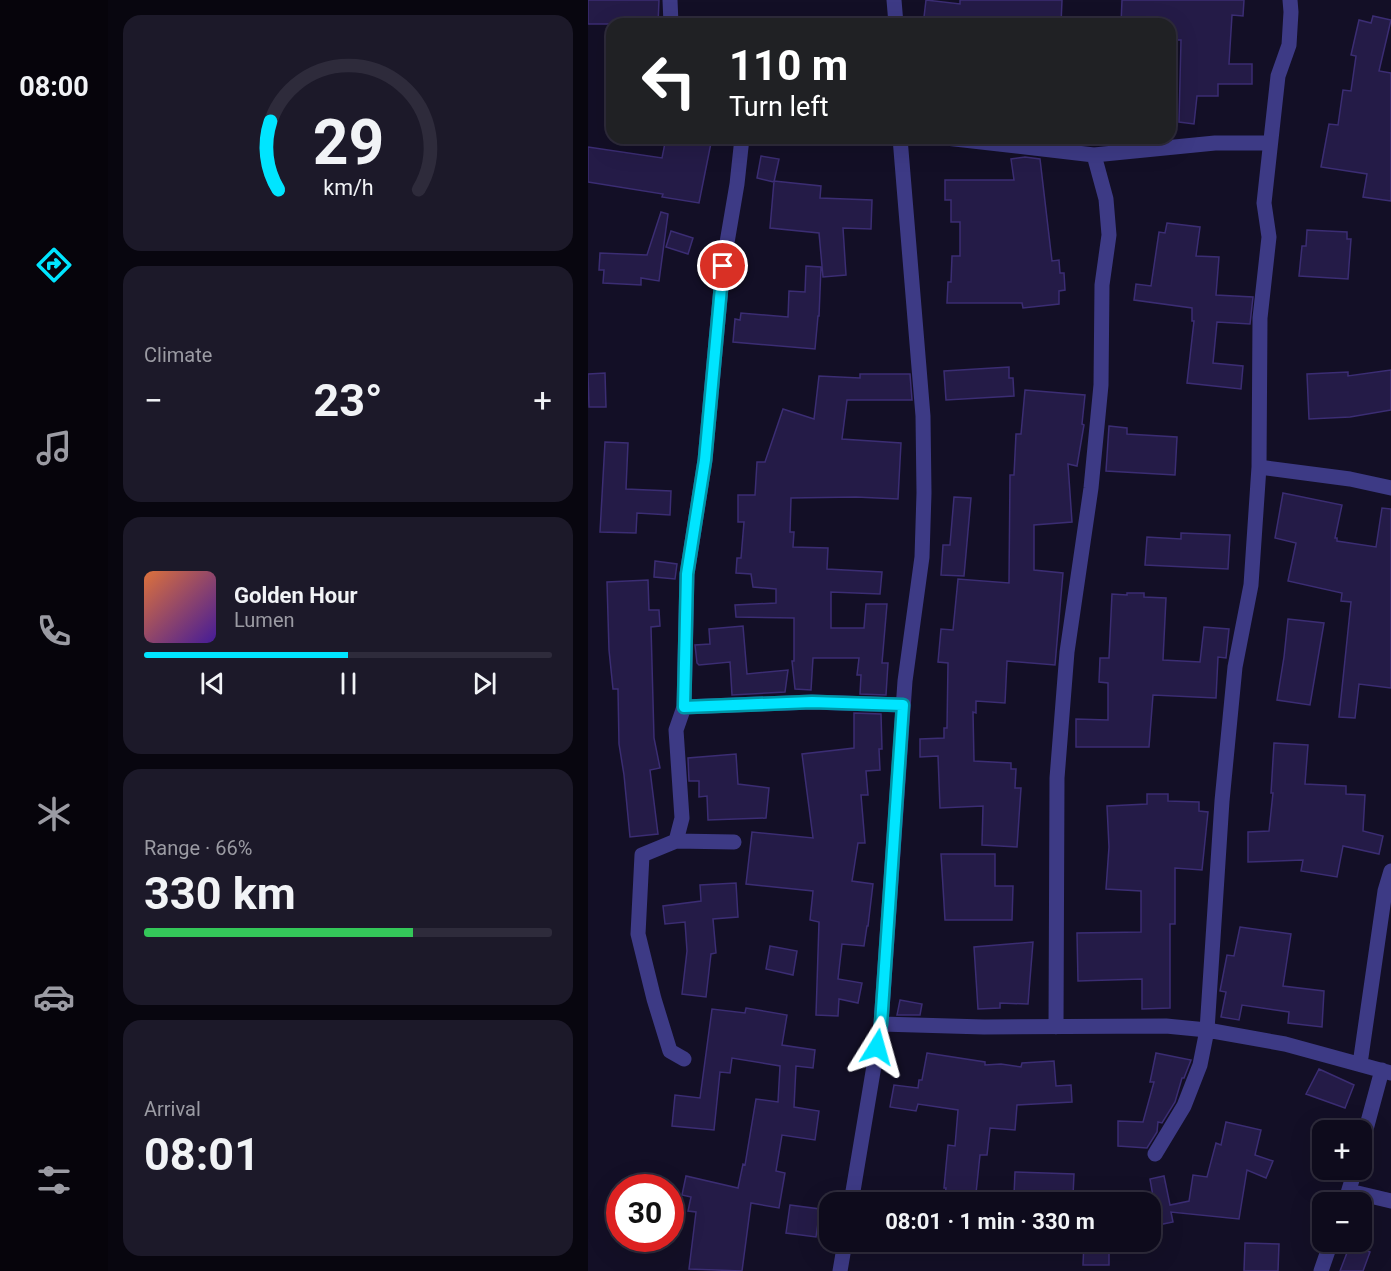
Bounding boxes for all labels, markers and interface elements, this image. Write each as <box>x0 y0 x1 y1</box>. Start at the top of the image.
text: 110 m <box>729 41 848 90</box>
icon: left <box>630 42 708 120</box>
text: 08:00 <box>19 71 89 103</box>
text: Turn left <box>729 91 829 123</box>
text: 29 <box>312 106 384 179</box>
text: km/h <box>323 175 373 200</box>
pin <box>697 240 748 291</box>
icon: directions <box>33 244 75 286</box>
icon: arrive <box>706 249 739 282</box>
text: Climate <box>144 343 212 367</box>
text: 23° <box>313 374 383 427</box>
text: − <box>144 381 163 420</box>
text: + <box>533 381 552 420</box>
icon: music <box>33 427 75 469</box>
text: Golden Hour <box>234 583 358 608</box>
text: Lumen <box>234 608 295 632</box>
icon: phone <box>33 610 75 652</box>
icon: previous <box>196 667 229 700</box>
icon: pause <box>332 667 365 700</box>
icon: next <box>468 667 501 700</box>
icon: climate <box>33 793 75 835</box>
text: Range · 66% <box>144 836 252 860</box>
text: 330 km <box>144 867 296 920</box>
icon: car <box>33 976 75 1018</box>
position arrow <box>845 1015 909 1079</box>
text: Arrival <box>144 1097 201 1121</box>
map controls <box>1312 1120 1372 1252</box>
button: + <box>1312 1120 1372 1180</box>
text: 08:01 <box>144 1128 260 1181</box>
icon: filters <box>33 1159 75 1201</box>
speed limit sign: 30 <box>606 1174 684 1252</box>
button: − <box>1312 1192 1372 1252</box>
text: 08:01 · 1 min · 330 m <box>885 1209 1095 1234</box>

